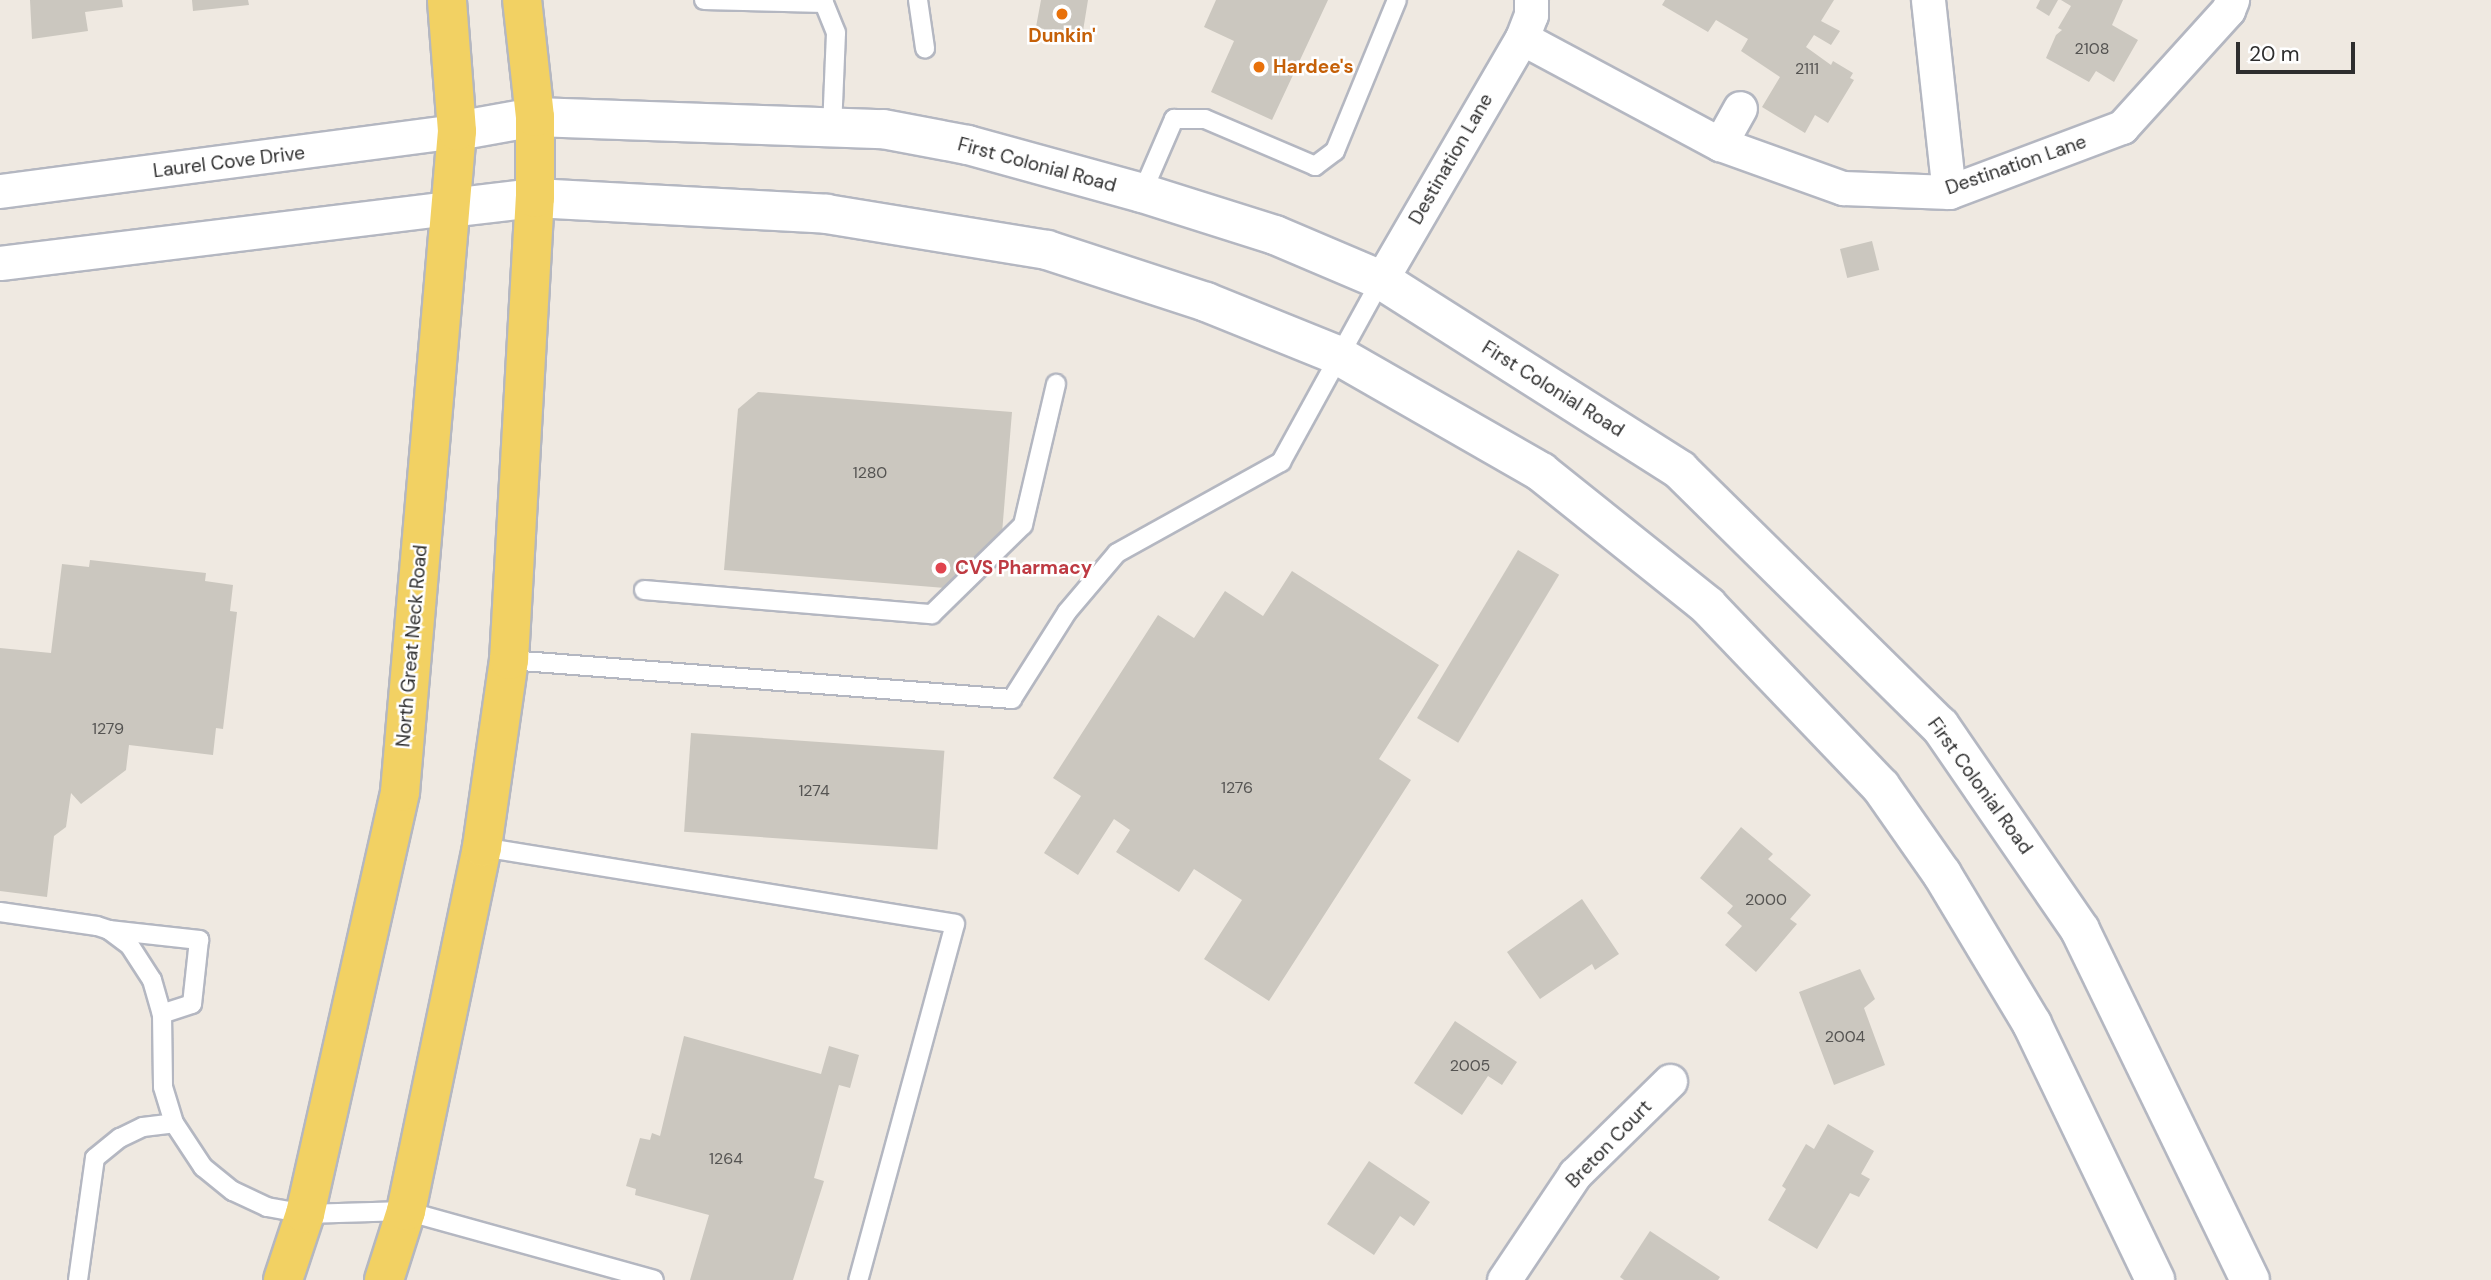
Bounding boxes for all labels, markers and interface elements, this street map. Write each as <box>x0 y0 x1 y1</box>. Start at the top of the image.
marker: Dunkin' <box>1054 6 1070 22</box>
place label: Dunkin' <box>1028 25 1096 47</box>
scale bar <box>2239 28 2358 72</box>
house number: 2108 <box>2075 39 2109 59</box>
text: 20 m <box>2249 40 2300 68</box>
place label: Hardee's <box>1273 56 1353 78</box>
marker: Hardee's <box>1251 59 1267 75</box>
house number: 2111 <box>1795 59 1819 79</box>
street label: Destination Lane <box>1404 90 1498 228</box>
street label: Destination Lane <box>1943 130 2089 200</box>
street label: First Colonial Road <box>955 133 1119 197</box>
street label: Laurel Cove Drive <box>152 141 306 183</box>
street label: First Colonial Road <box>1478 336 1628 442</box>
house number: 1280 <box>853 463 887 483</box>
street label: North Great Neck Road <box>392 544 432 748</box>
place label: CVS Pharmacy <box>955 557 1092 579</box>
marker: CVS Pharmacy <box>933 560 949 576</box>
street label: First Colonial Road <box>1923 713 2037 859</box>
house number: 1279 <box>92 719 124 739</box>
house number: 1276 <box>1221 778 1253 798</box>
house number: 1274 <box>798 781 830 801</box>
house number: 2000 <box>1745 890 1787 910</box>
house number: 2004 <box>1825 1027 1865 1047</box>
house number: 2005 <box>1450 1056 1490 1076</box>
street label: Breton Court <box>1561 1095 1657 1193</box>
house number: 1264 <box>709 1149 743 1169</box>

